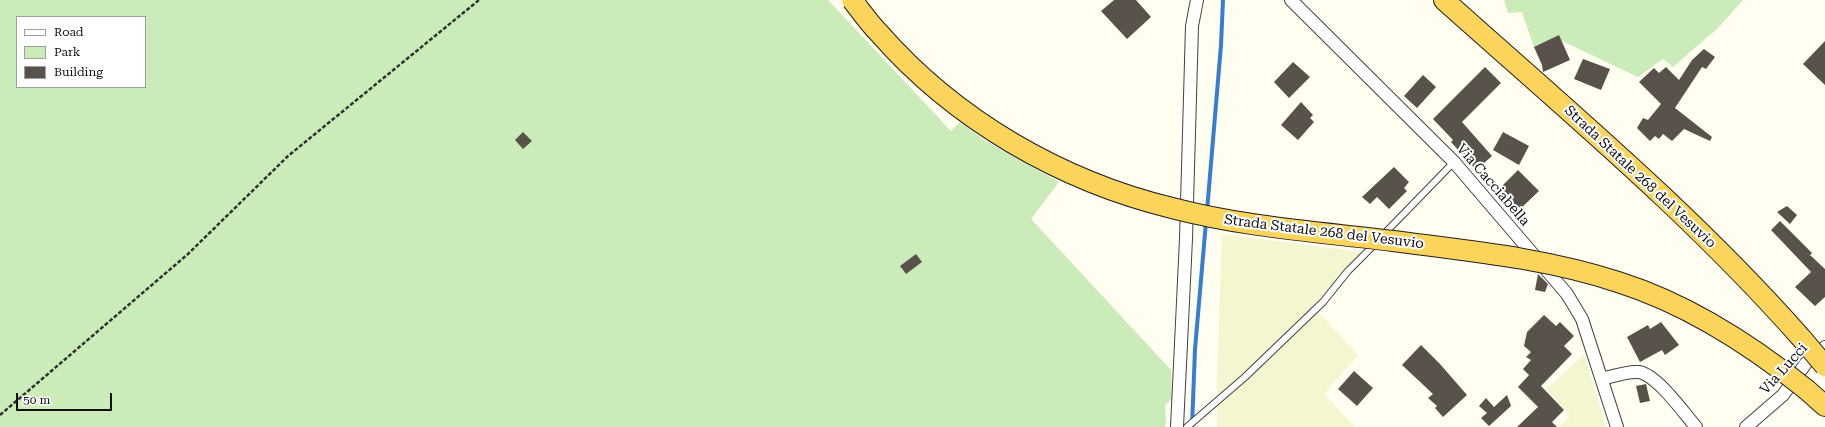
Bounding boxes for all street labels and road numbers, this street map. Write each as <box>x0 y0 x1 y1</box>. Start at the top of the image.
street label: Strada Statale 268 del Vesuvio <box>1561 102 1719 252</box>
street label: Via Cacciabella <box>1453 140 1533 230</box>
street label: Strada Statale 268 del Vesuvio <box>1223 211 1425 253</box>
street label: Via Lucci <box>1757 340 1811 398</box>

